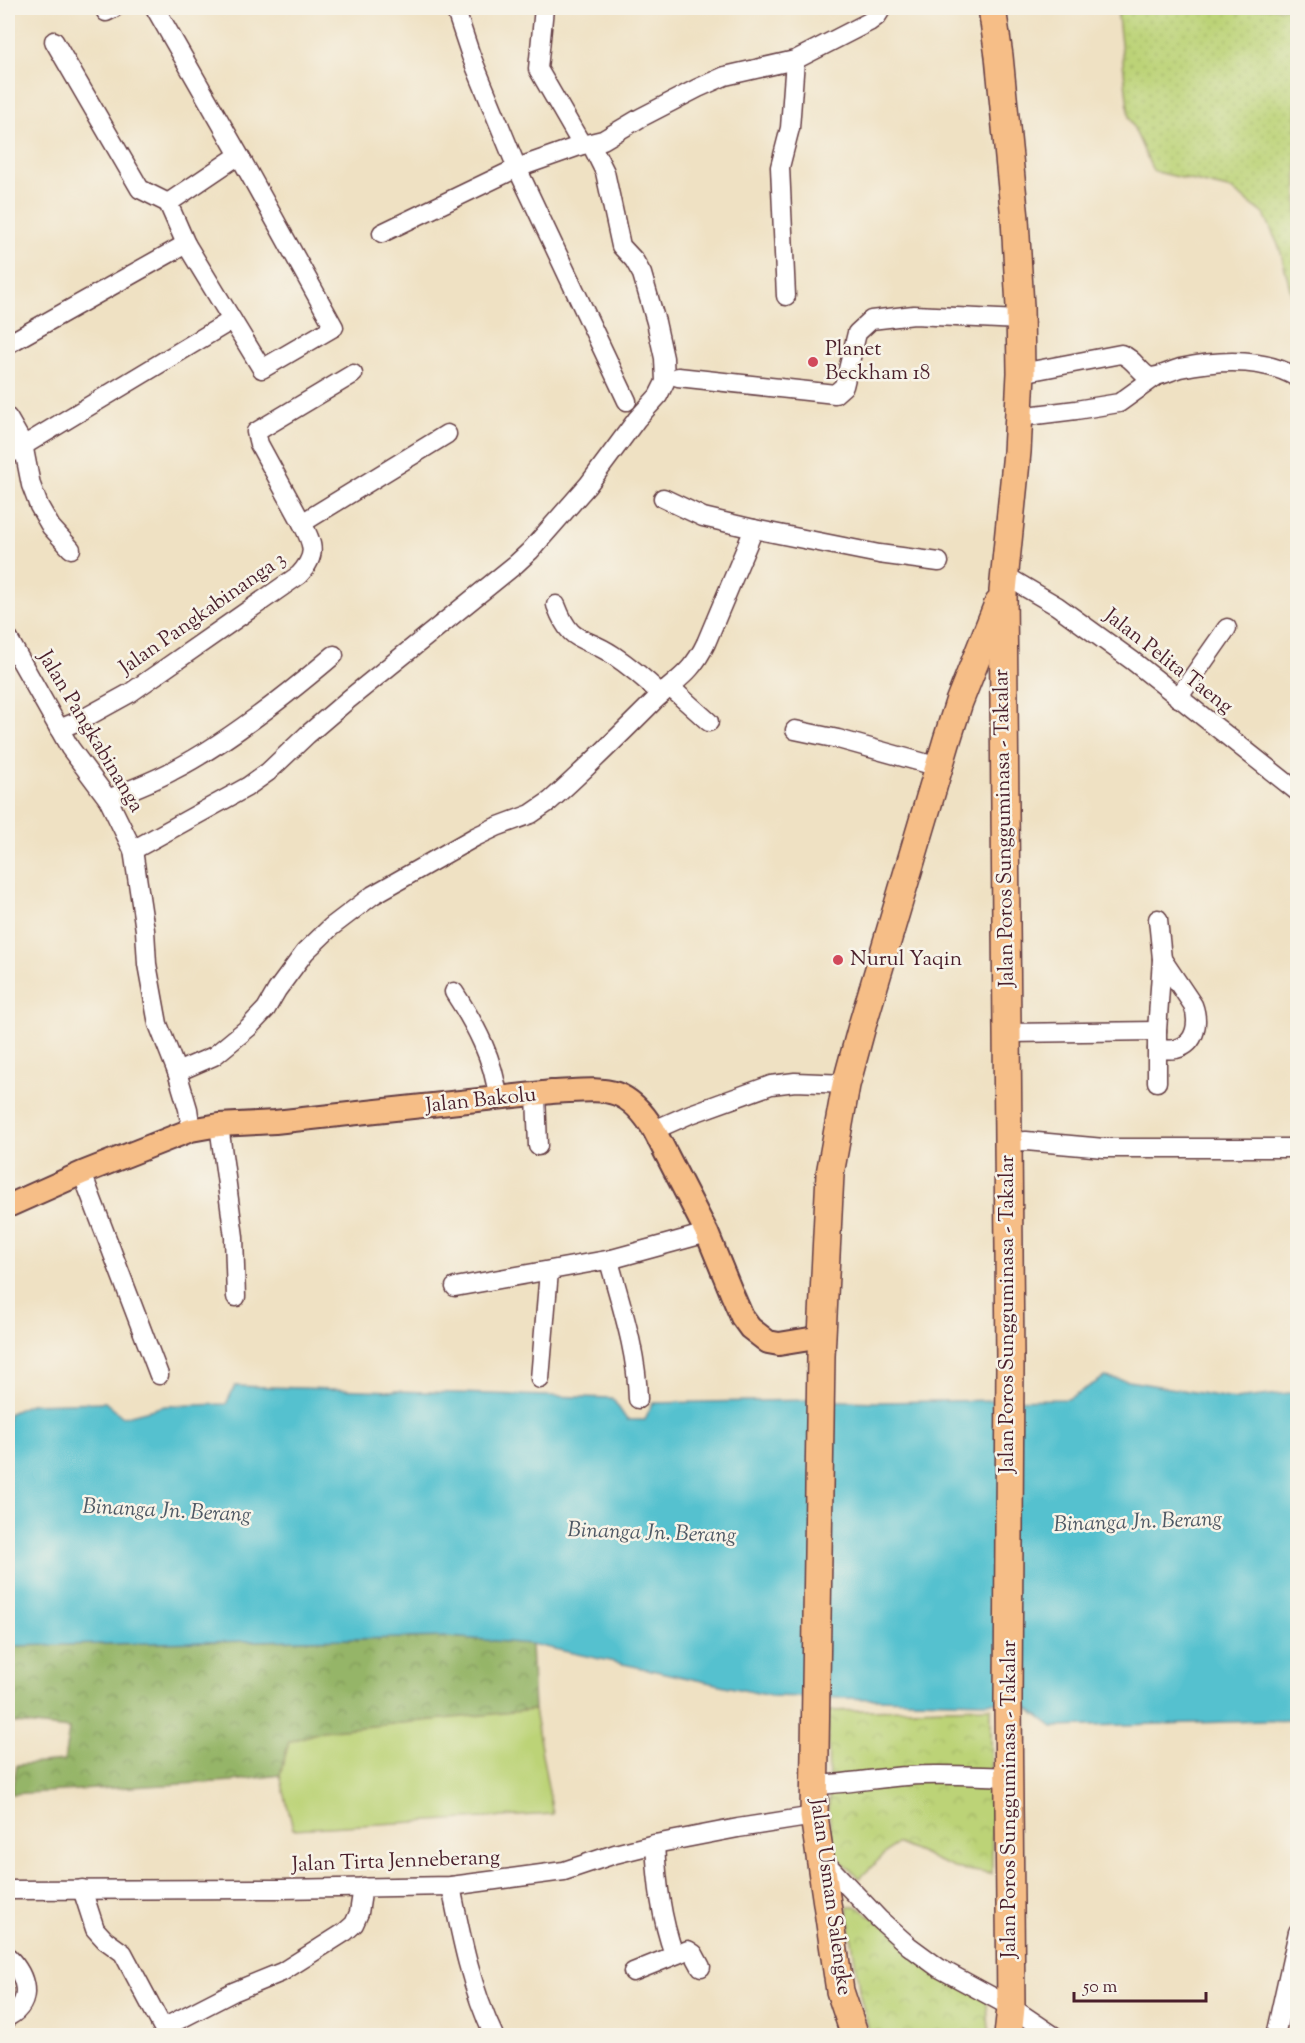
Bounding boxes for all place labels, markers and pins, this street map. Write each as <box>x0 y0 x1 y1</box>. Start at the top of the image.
place label: Planet Beckham 18 <box>825 335 930 389</box>
marker: Planet Beckham 18 <box>806 355 820 369</box>
place label: Nurul Yaqin <box>850 945 962 975</box>
marker: Nurul Yaqin <box>831 953 845 967</box>

